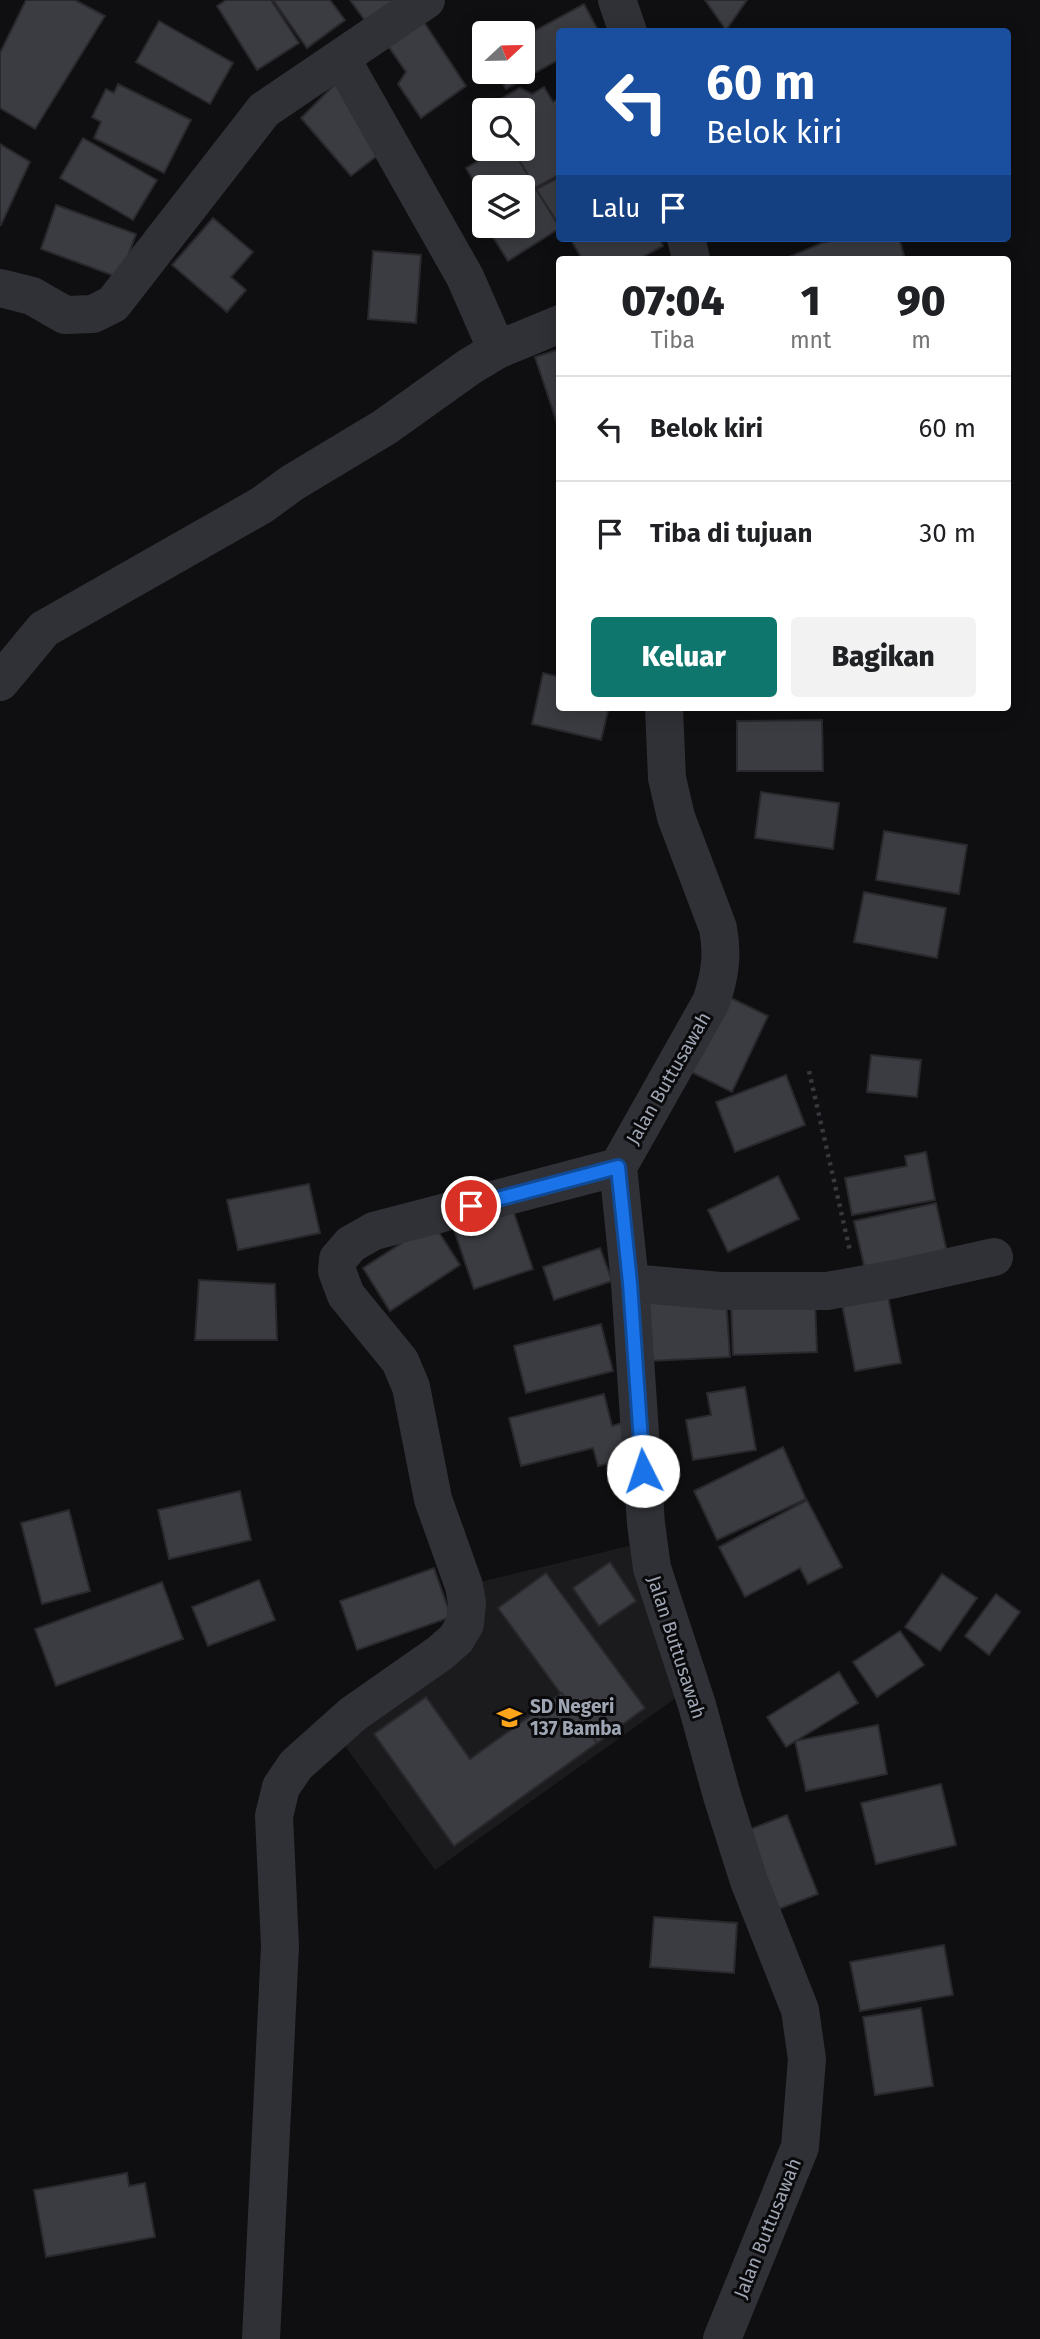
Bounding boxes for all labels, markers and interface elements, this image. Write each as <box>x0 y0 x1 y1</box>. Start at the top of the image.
north arrow <box>472 21 536 84</box>
map controls <box>472 21 535 238</box>
text: 60 m <box>706 53 815 112</box>
icon: left <box>591 56 682 147</box>
button: search <box>472 98 535 161</box>
text: Belok kiri <box>706 113 842 151</box>
button: layers <box>472 175 535 238</box>
icon: arrive <box>654 189 692 227</box>
text: Lalu <box>591 193 640 224</box>
text: 07:04 <box>621 276 725 326</box>
text: 1 <box>801 276 821 326</box>
text: 90 <box>897 276 946 326</box>
text: Tiba <box>651 326 695 354</box>
text: mnt <box>790 326 831 354</box>
text: m <box>911 326 931 354</box>
icon: left <box>591 410 629 448</box>
text: Belok kiri <box>650 413 763 444</box>
text: 60 m <box>918 413 976 444</box>
icon: arrive <box>591 515 629 553</box>
text: Tiba di tujuan <box>650 518 812 549</box>
text: 30 m <box>919 518 976 549</box>
button: Keluar <box>591 617 777 697</box>
button: Bagikan <box>791 617 976 697</box>
street label: Jalan Buttusawah <box>621 1008 716 1149</box>
pin <box>441 1176 501 1236</box>
icon: arrive <box>452 1187 490 1225</box>
position arrow <box>606 1434 680 1508</box>
street label: Jalan Buttusawah <box>643 1573 710 1722</box>
place label: SD Negeri 137 Bamba <box>530 1695 622 1740</box>
school or university icon: SD Negeri 137 Bamba <box>496 1703 524 1731</box>
street label: Jalan Buttusawah <box>729 2155 806 2302</box>

